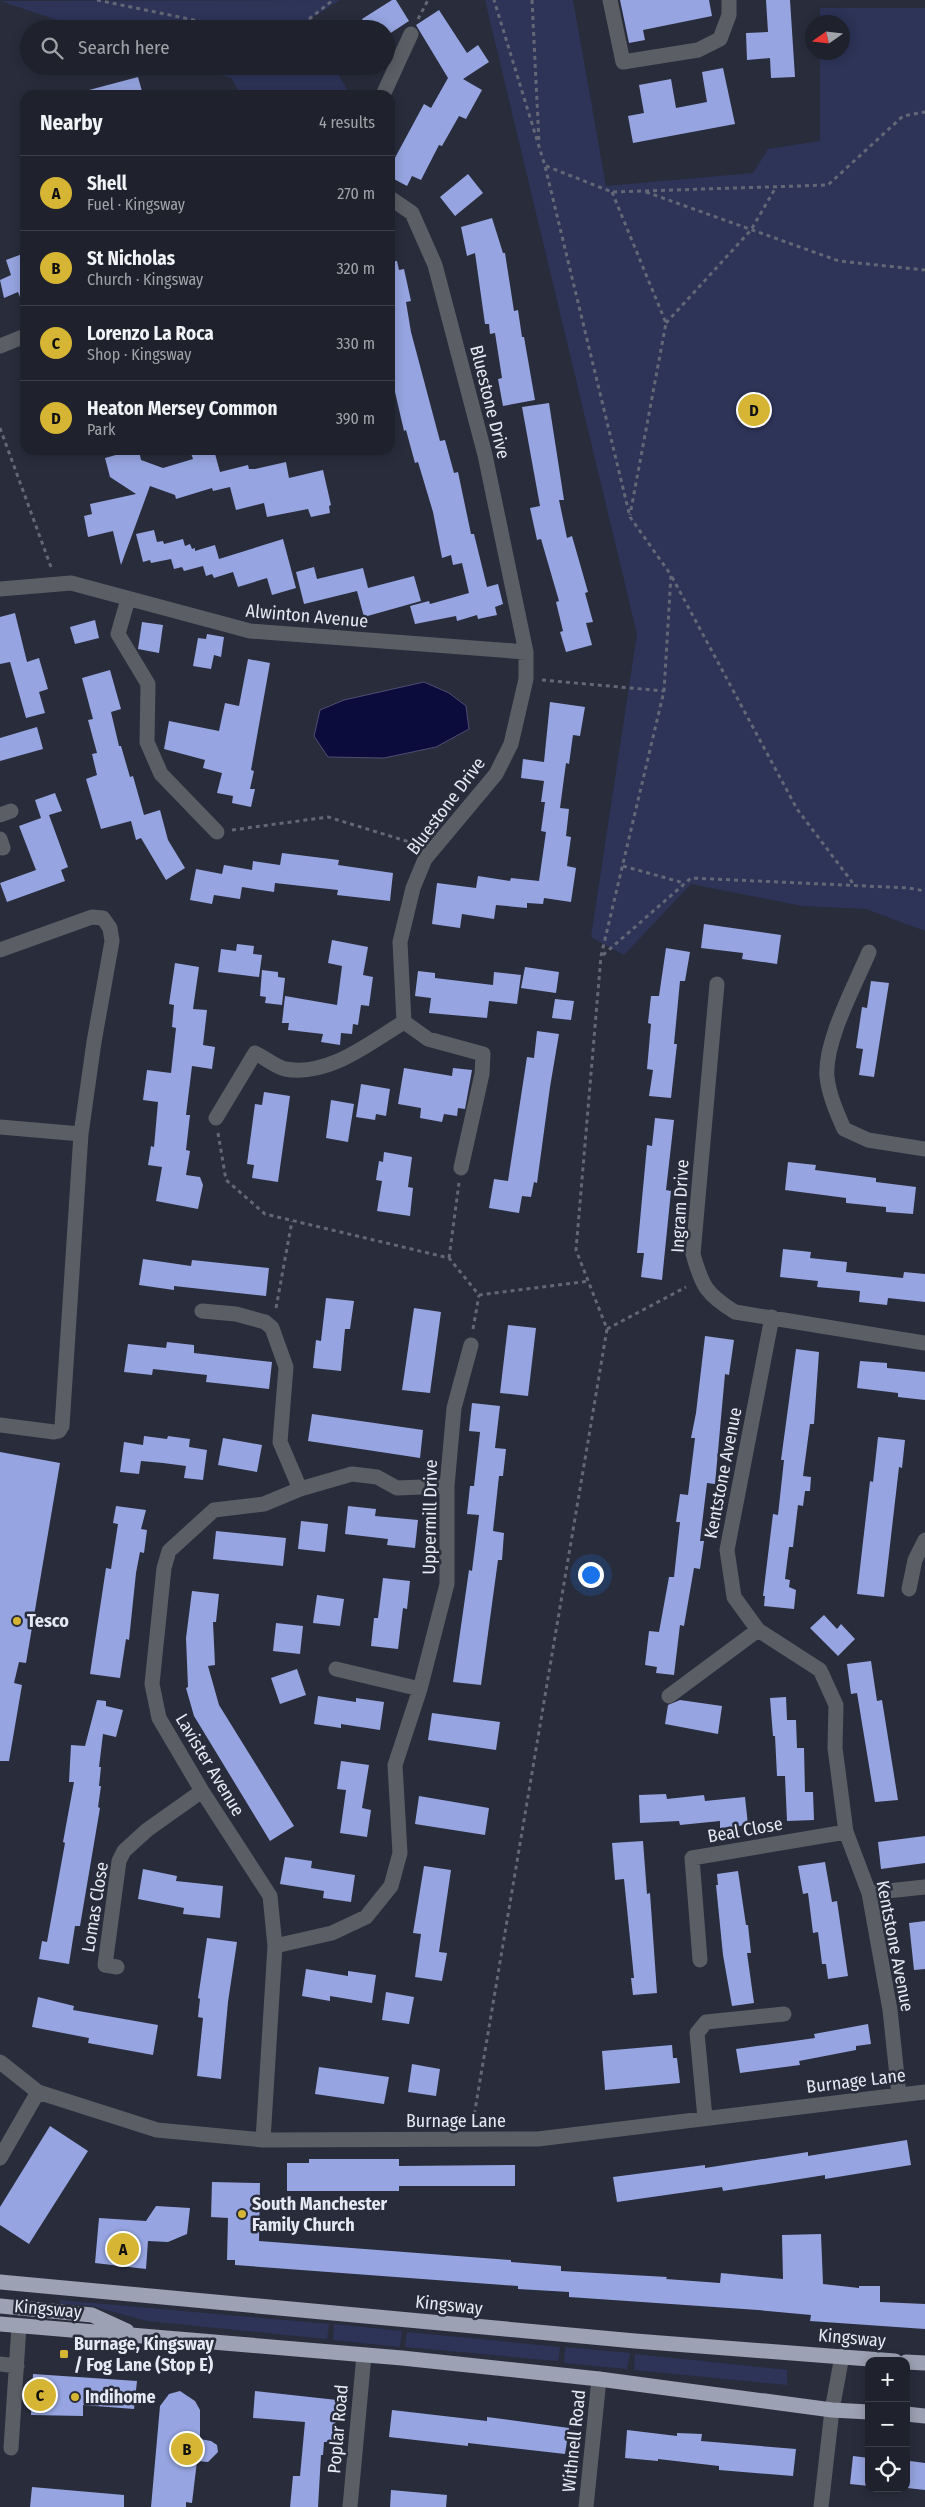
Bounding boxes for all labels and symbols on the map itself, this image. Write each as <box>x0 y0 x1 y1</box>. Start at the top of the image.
north arrow <box>805 15 850 60</box>
street label: Bluestone Drive <box>465 343 515 461</box>
pin: D <box>738 391 770 429</box>
street label: Alwinton Avenue <box>245 600 369 632</box>
street label: Bluestone Drive <box>402 753 490 859</box>
street label: Ingram Drive <box>667 1159 693 1253</box>
street label: Kentstone Avenue <box>700 1406 747 1540</box>
street label: Uppermill Drive <box>418 1459 442 1575</box>
your location <box>578 1562 604 1588</box>
place label: Tesco <box>27 1610 69 1632</box>
marker: Tesco <box>11 1615 23 1627</box>
street label: Lavister Avenue <box>171 1710 249 1820</box>
street label: Beal Close <box>706 1813 784 1847</box>
street label: Lomas Close <box>77 1860 113 1954</box>
street label: Kentstone Avenue <box>872 1879 919 2013</box>
street label: Burnage Lane <box>805 2064 907 2098</box>
street label: Burnage Lane <box>406 2110 506 2132</box>
place label: South Manchester Family Church <box>252 2193 388 2236</box>
marker: South Manchester Family Church <box>236 2208 248 2220</box>
pin: A <box>107 2230 139 2268</box>
street label: Kingsway <box>414 2291 484 2319</box>
street label: Kingsway <box>13 2295 83 2323</box>
street label: Kingsway <box>817 2324 887 2352</box>
place label: Burnage, Kingsway / Fog Lane (Stop E) <box>74 2333 214 2376</box>
marker: Burnage, Kingsway / Fog Lane (Stop E) <box>58 2348 70 2360</box>
pin: C <box>24 2376 56 2414</box>
street label: Poplar Road <box>323 2384 353 2474</box>
place label: Indihome <box>85 2386 156 2408</box>
street label: Withnell Road <box>558 2389 590 2493</box>
marker: Indihome <box>69 2391 81 2403</box>
pin: B <box>171 2430 203 2468</box>

